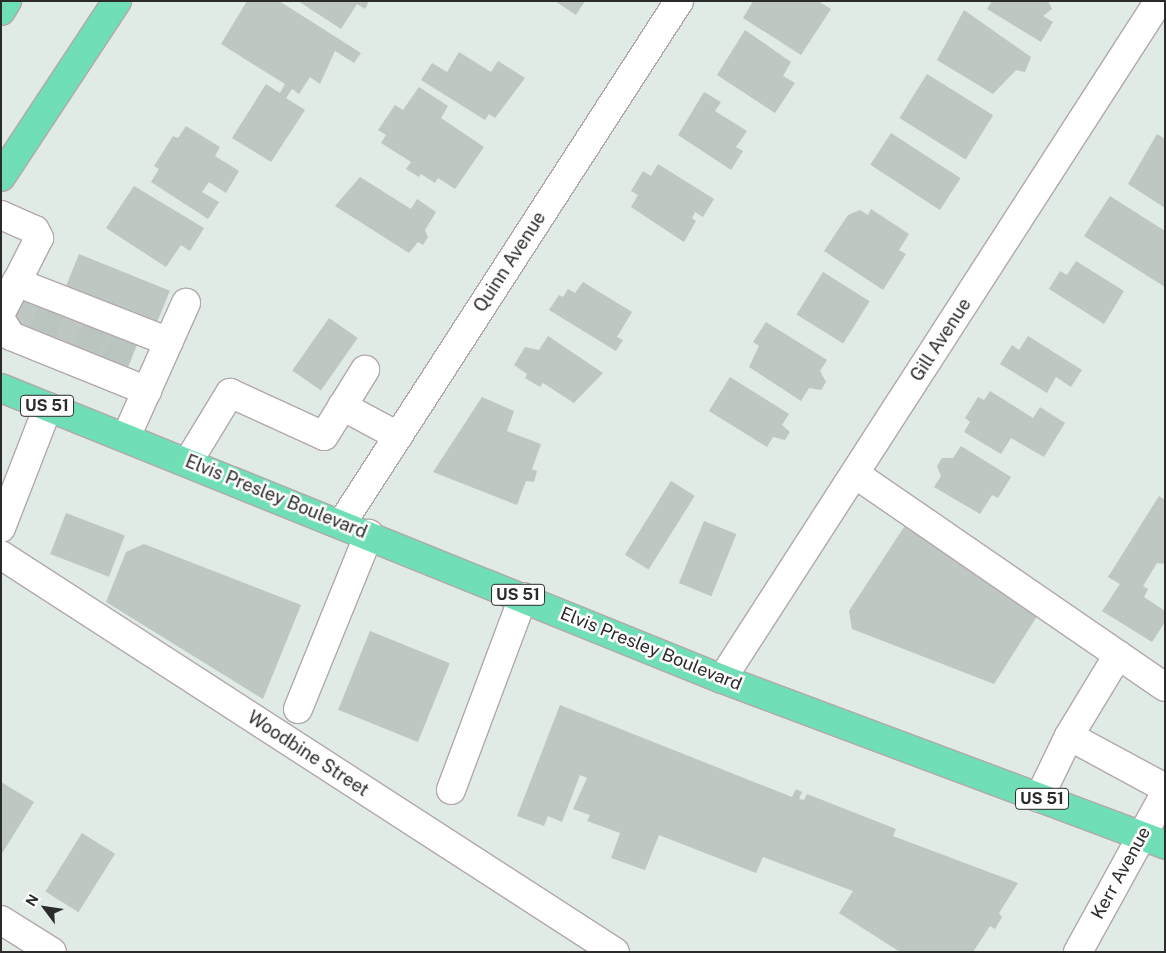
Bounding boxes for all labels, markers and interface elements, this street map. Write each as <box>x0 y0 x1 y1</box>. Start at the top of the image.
street label: Quinn Avenue <box>469 208 551 316</box>
street label: Gill Avenue <box>906 294 976 386</box>
road number: US 51 <box>20 392 74 420</box>
street label: Elvis Presley Boulevard <box>182 451 370 543</box>
road number: US 51 <box>490 582 546 608</box>
street label: Elvis Presley Boulevard <box>557 603 745 695</box>
street label: Woodbine Street <box>243 707 373 801</box>
road number: US 51 <box>1014 786 1070 812</box>
street label: Kerr Avenue <box>1087 823 1155 923</box>
north arrow <box>20 883 70 933</box>
text: N <box>22 891 42 909</box>

